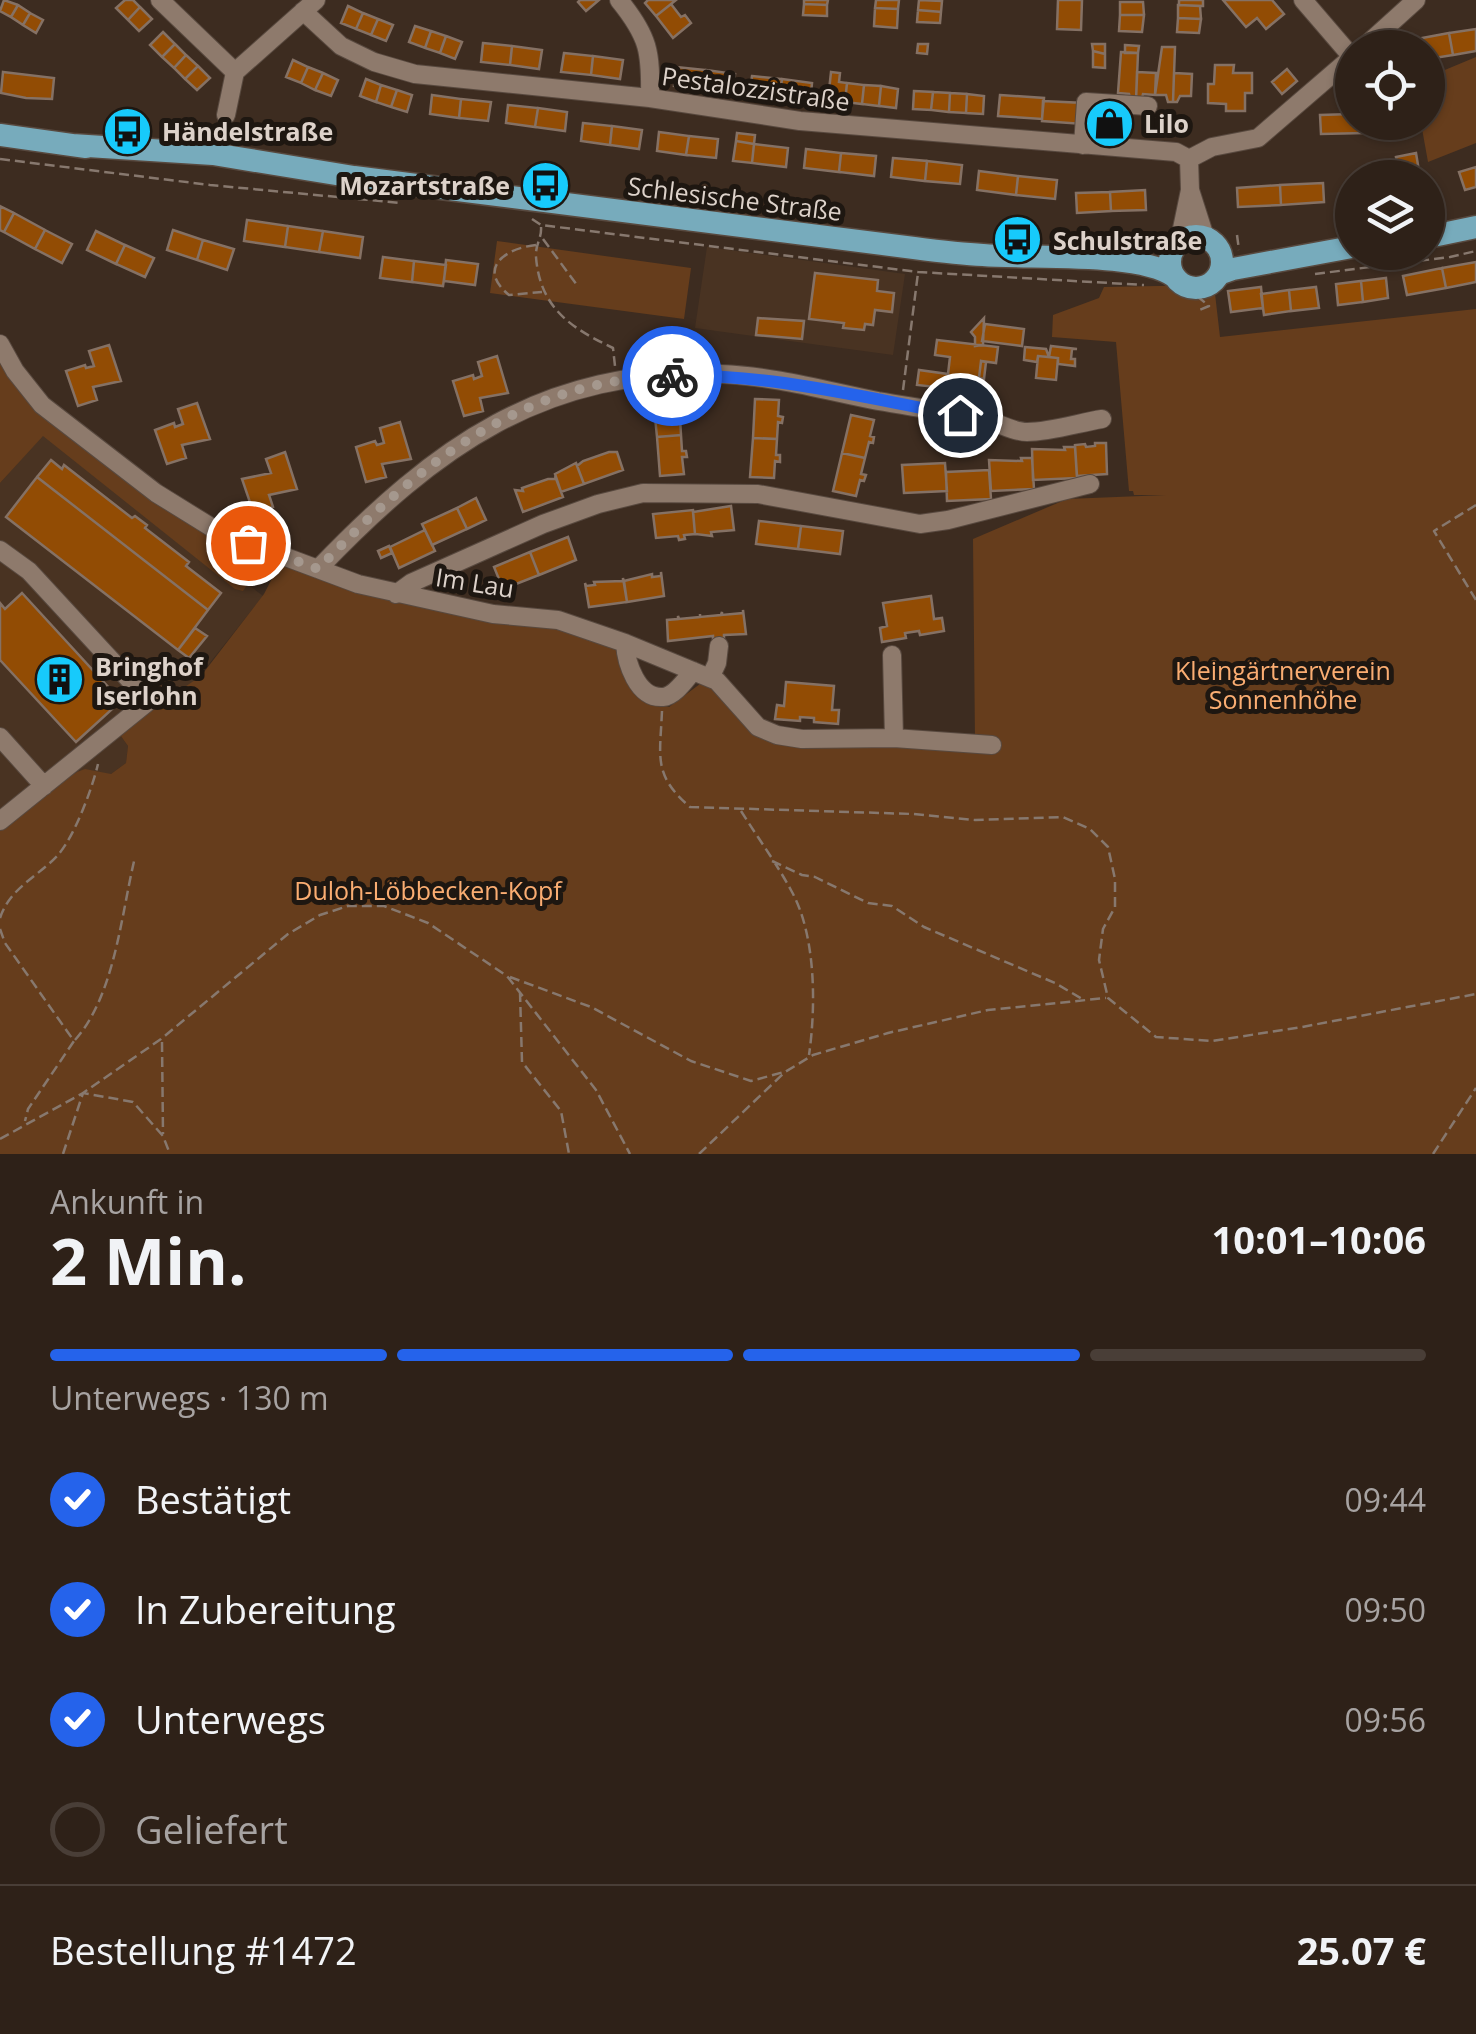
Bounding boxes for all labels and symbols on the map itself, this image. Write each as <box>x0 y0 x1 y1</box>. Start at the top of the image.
street label: Pestalozzistraße <box>660 58 852 118</box>
shop icon: Lilo <box>1083 97 1135 149</box>
bus stop icon: Händelstraße <box>101 105 153 157</box>
place label: Lilo <box>1144 106 1189 140</box>
place label: Händelstraße <box>162 114 333 148</box>
bus stop icon: Mozartstraße <box>519 159 571 211</box>
place label: Mozartstraße <box>339 168 510 202</box>
street label: Schlesische Straße <box>626 168 844 228</box>
bus stop icon: Schulstraße <box>992 214 1044 266</box>
place label: Schulstraße <box>1053 223 1202 257</box>
courier <box>622 326 722 426</box>
pin <box>918 373 1003 458</box>
pin <box>206 501 291 586</box>
street label: Im Lau <box>433 559 517 605</box>
place label: Bringhof Iserlohn <box>95 649 204 712</box>
park label: Kleingärtnerverein Sonnenhöhe <box>1175 653 1391 716</box>
building icon: Bringhof Iserlohn <box>34 654 86 706</box>
park label: Duloh-Löbbecken-Kopf <box>294 873 563 907</box>

